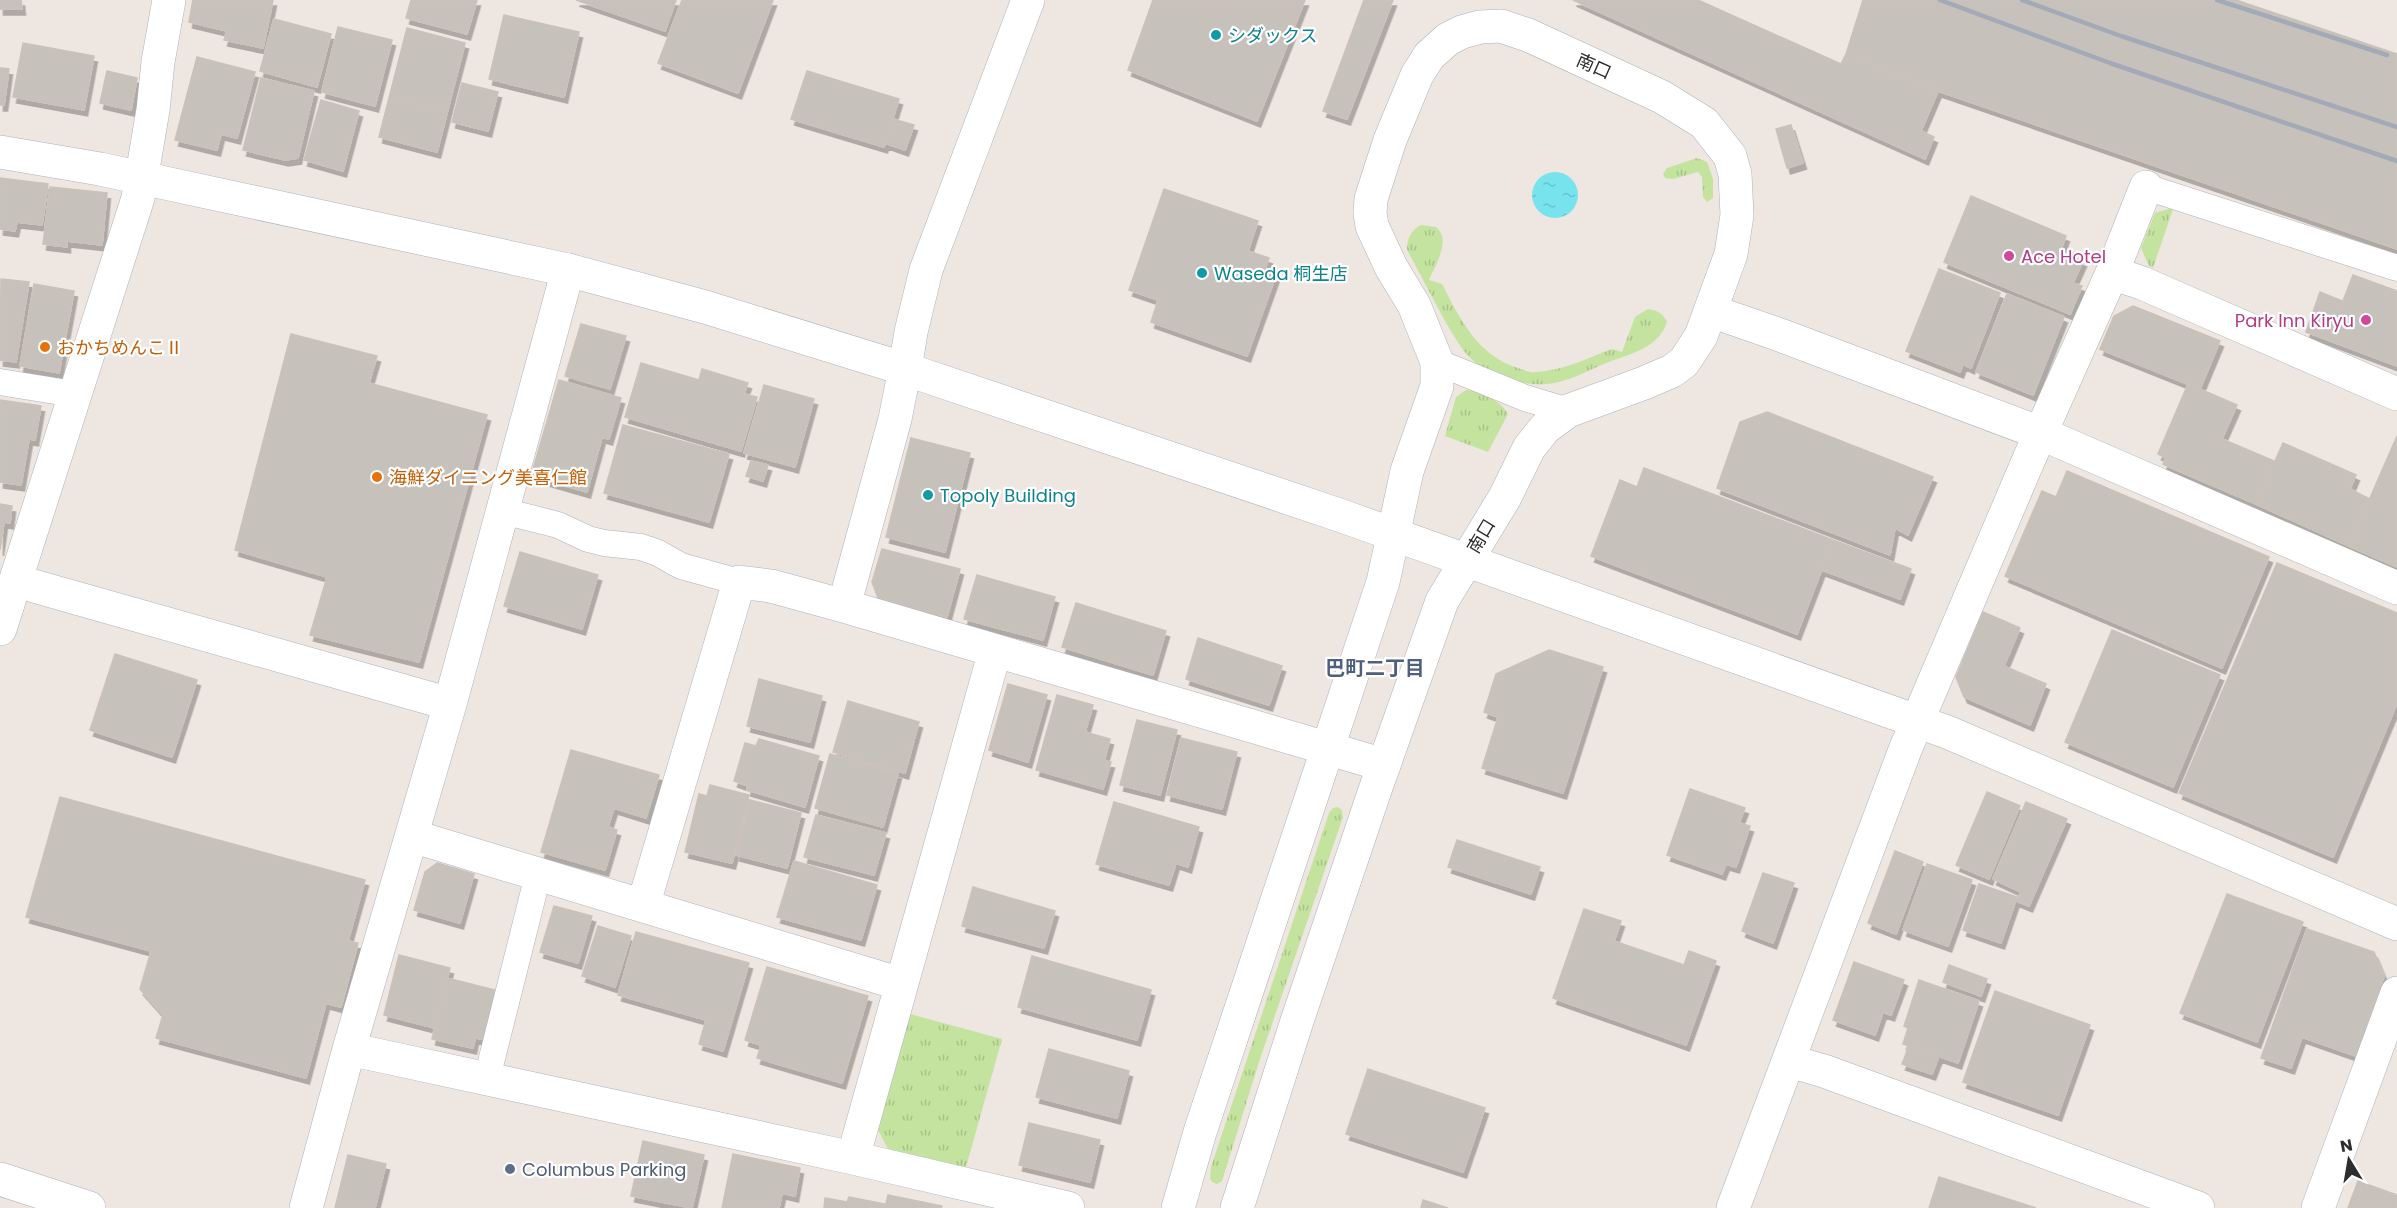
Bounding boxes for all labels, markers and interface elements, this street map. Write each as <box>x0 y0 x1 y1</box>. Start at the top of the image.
place label: シダックス <box>1228 23 1317 48</box>
marker: シダックス <box>1209 28 1223 42</box>
street label: 南口 <box>1572 47 1616 85</box>
place label: Ace Hotel <box>2021 244 2106 269</box>
marker: Ace Hotel <box>2002 249 2016 263</box>
place label: Waseda 桐生店 <box>1214 261 1347 286</box>
marker: Waseda 桐生店 <box>1195 266 1209 280</box>
place label: Park Inn Kiryu <box>2235 308 2354 333</box>
marker: Park Inn Kiryu <box>2359 313 2373 327</box>
place label: おかちめんこⅡ <box>57 335 183 360</box>
marker: おかちめんこⅡ <box>38 340 52 354</box>
place label: 海鮮ダイニング美喜仁館 <box>389 465 587 490</box>
marker: 海鮮ダイニング美喜仁館 <box>370 470 384 484</box>
place label: Topoly Building <box>940 483 1076 508</box>
marker: Topoly Building <box>921 488 935 502</box>
street label: 南口 <box>1461 514 1501 558</box>
district label: 巴町二丁目 <box>1325 654 1425 682</box>
north arrow <box>2319 1130 2379 1190</box>
text: N <box>2338 1133 2354 1158</box>
place label: Columbus Parking <box>522 1157 686 1182</box>
marker: Columbus Parking <box>503 1162 517 1176</box>

